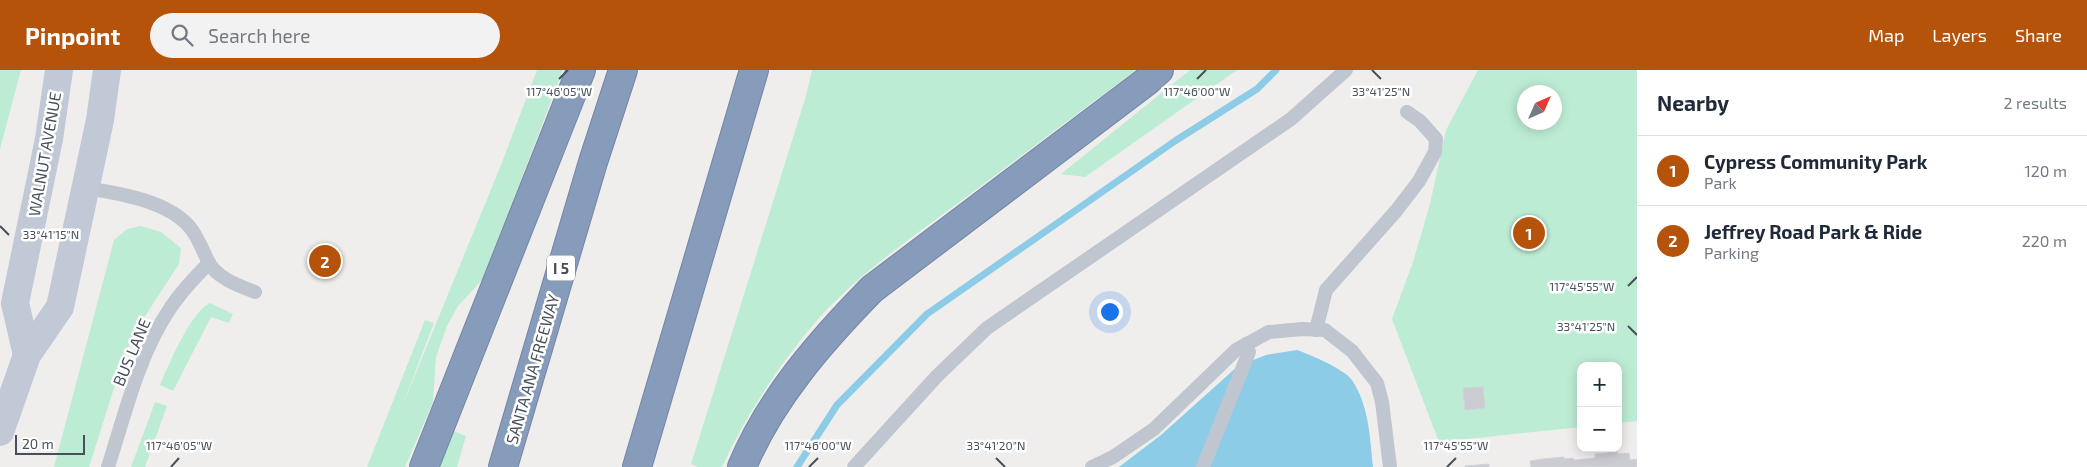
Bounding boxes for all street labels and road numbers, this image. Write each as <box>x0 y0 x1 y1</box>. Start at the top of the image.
street label: WALNUT AVENUE <box>24 90 64 218</box>
road number: I 5 <box>547 256 575 280</box>
street label: SANTA ANA FREEWAY <box>501 292 563 446</box>
street label: BUS LANE <box>108 315 154 389</box>

